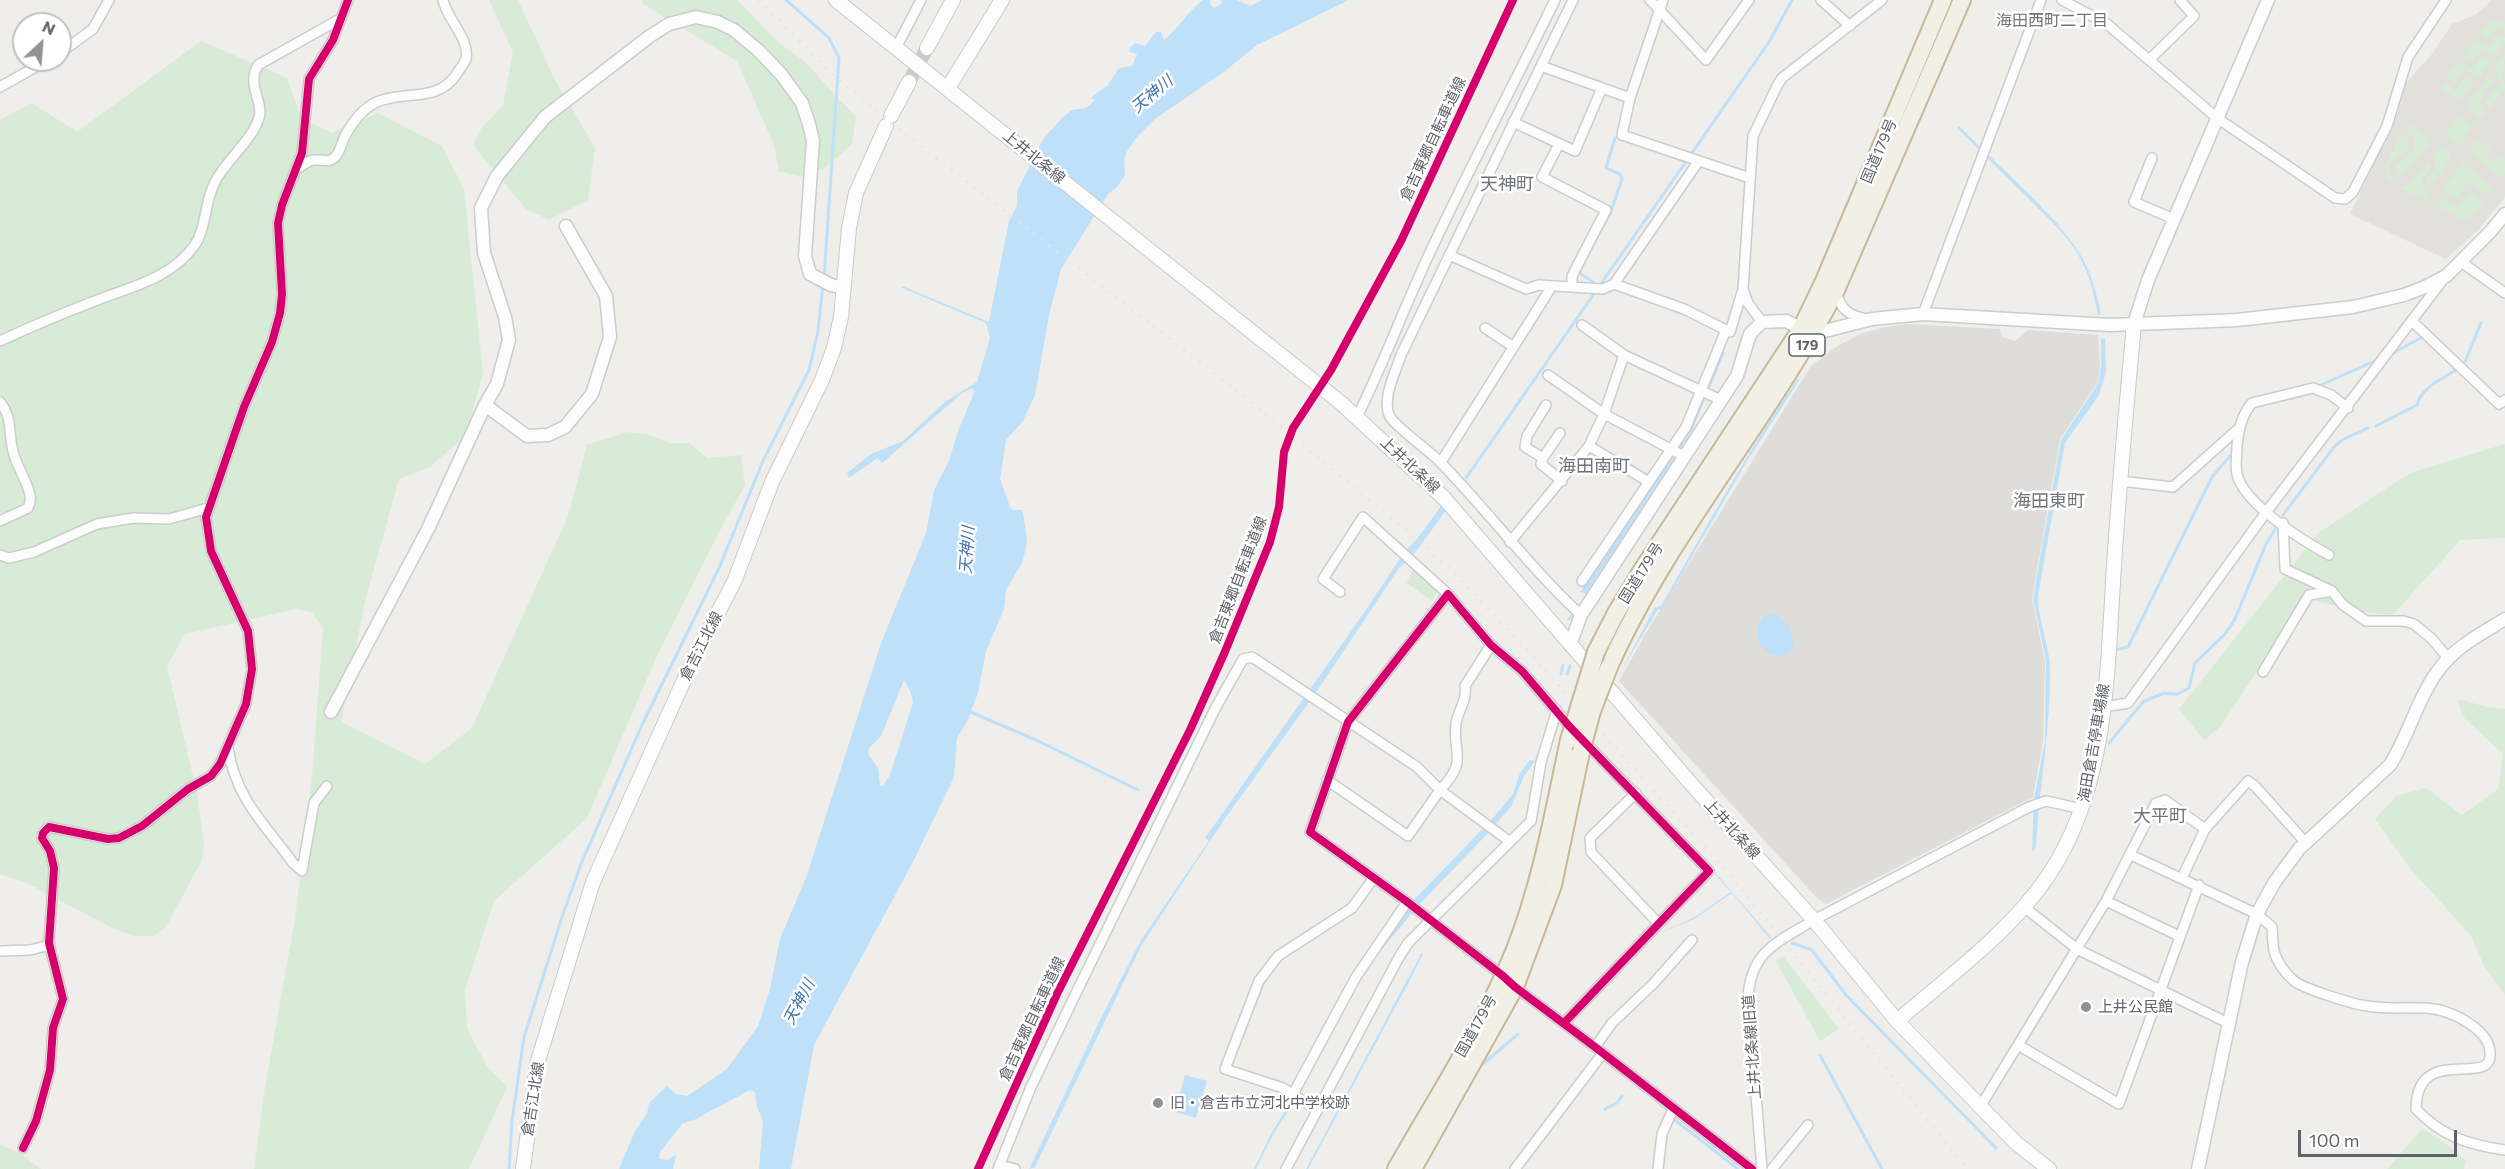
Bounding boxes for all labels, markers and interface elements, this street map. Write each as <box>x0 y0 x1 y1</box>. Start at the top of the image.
district label: 海田西町二丁目 <box>1996 11 2108 31</box>
north arrow <box>12 12 72 72</box>
text: N <box>40 16 59 38</box>
water label: 天神川 <box>1127 71 1177 117</box>
street label: 倉吉東郷自転車道線 <box>1396 74 1470 204</box>
street label: 国道179号 <box>1857 116 1901 186</box>
street label: 上井北条線 <box>999 126 1069 188</box>
district label: 天神町 <box>1480 173 1534 195</box>
road number: 179 <box>1789 334 1825 356</box>
street label: 上井北条線 <box>1376 433 1444 497</box>
district label: 海田南町 <box>1558 455 1630 477</box>
district label: 海田東町 <box>2013 490 2085 512</box>
street label: 倉吉東郷自転車道線 <box>1205 514 1271 646</box>
water label: 天神川 <box>956 525 978 575</box>
street label: 国道179号 <box>1615 539 1667 607</box>
street label: 倉吉江北線 <box>676 609 726 683</box>
street label: 海田倉吉停車場線 <box>2075 682 2113 804</box>
street label: 上井北条線 <box>1700 795 1764 863</box>
district label: 大平町 <box>2133 805 2187 827</box>
street label: 倉吉東郷自転車道線 <box>995 954 1069 1084</box>
water label: 天神川 <box>779 976 819 1028</box>
street label: 国道179号 <box>1452 992 1500 1060</box>
street label: 上井北条線旧道 <box>1739 994 1765 1100</box>
place label: 上井公民館 <box>2098 998 2173 1016</box>
marker: 上井公民館 <box>2079 1000 2093 1014</box>
street label: 倉吉江北線 <box>518 1061 548 1137</box>
place label: 旧・倉吉市立河北中学校跡 <box>1170 1094 1350 1112</box>
marker: 旧・倉吉市立河北中学校跡 <box>1151 1096 1165 1110</box>
scale bar <box>2301 1118 2460 1156</box>
text: 100 m <box>2309 1129 2359 1151</box>

